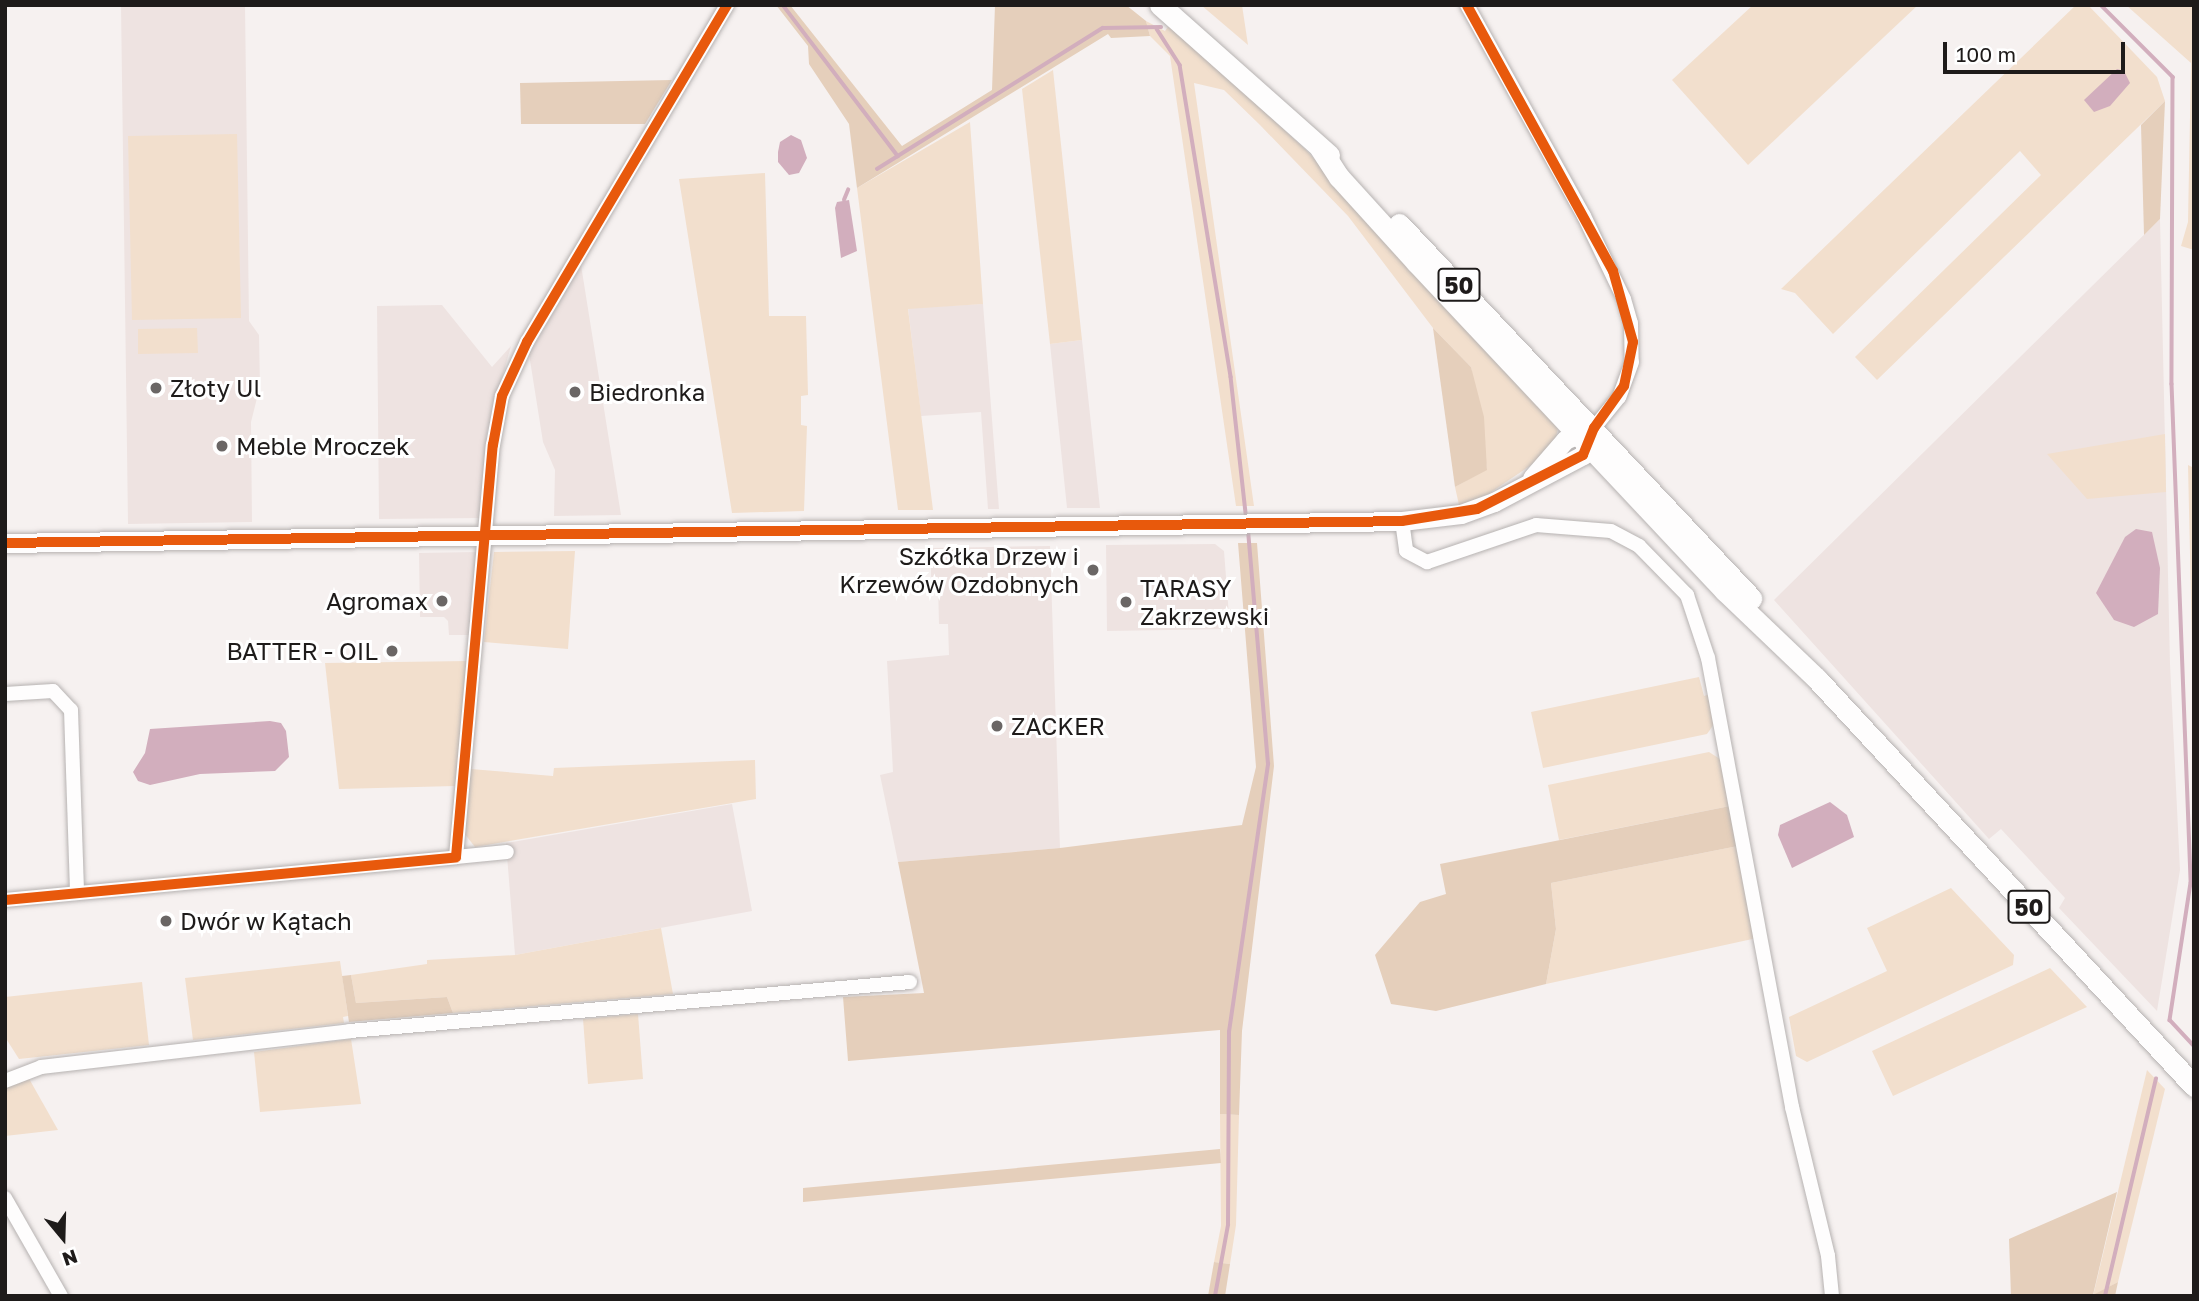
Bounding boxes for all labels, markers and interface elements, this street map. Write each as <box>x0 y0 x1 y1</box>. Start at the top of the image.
scale bar <box>1947 28 2129 72</box>
text: 100 m <box>1956 41 2016 67</box>
road number: 50 <box>1436 266 1482 304</box>
place label: Złoty Ul <box>170 374 261 402</box>
place label: Biedronka <box>589 378 705 406</box>
marker: Złoty Ul <box>148 380 164 396</box>
marker: Biedronka <box>567 384 583 400</box>
place label: Meble Mroczek <box>236 432 410 460</box>
marker: Meble Mroczek <box>214 438 230 454</box>
place label: Szkółka Drzew i Krzewów Ozdobnych <box>839 542 1079 598</box>
marker: Szkółka Drzew i Krzewów Ozdobnych <box>1085 562 1101 578</box>
place label: TARASY Zakrzewski <box>1140 574 1269 630</box>
place label: Agromax <box>326 587 428 615</box>
marker: Agromax <box>434 593 450 609</box>
marker: TARASY Zakrzewski <box>1118 594 1134 610</box>
place label: BATTER - OIL <box>226 637 378 665</box>
marker: BATTER - OIL <box>384 643 400 659</box>
place label: ZACKER <box>1011 712 1105 740</box>
marker: ZACKER <box>989 718 1005 734</box>
road number: 50 <box>2006 888 2052 926</box>
place label: Dwór w Kątach <box>180 907 352 935</box>
marker: Dwór w Kątach <box>158 913 174 929</box>
north arrow <box>28 1203 98 1273</box>
text: N <box>59 1245 81 1272</box>

